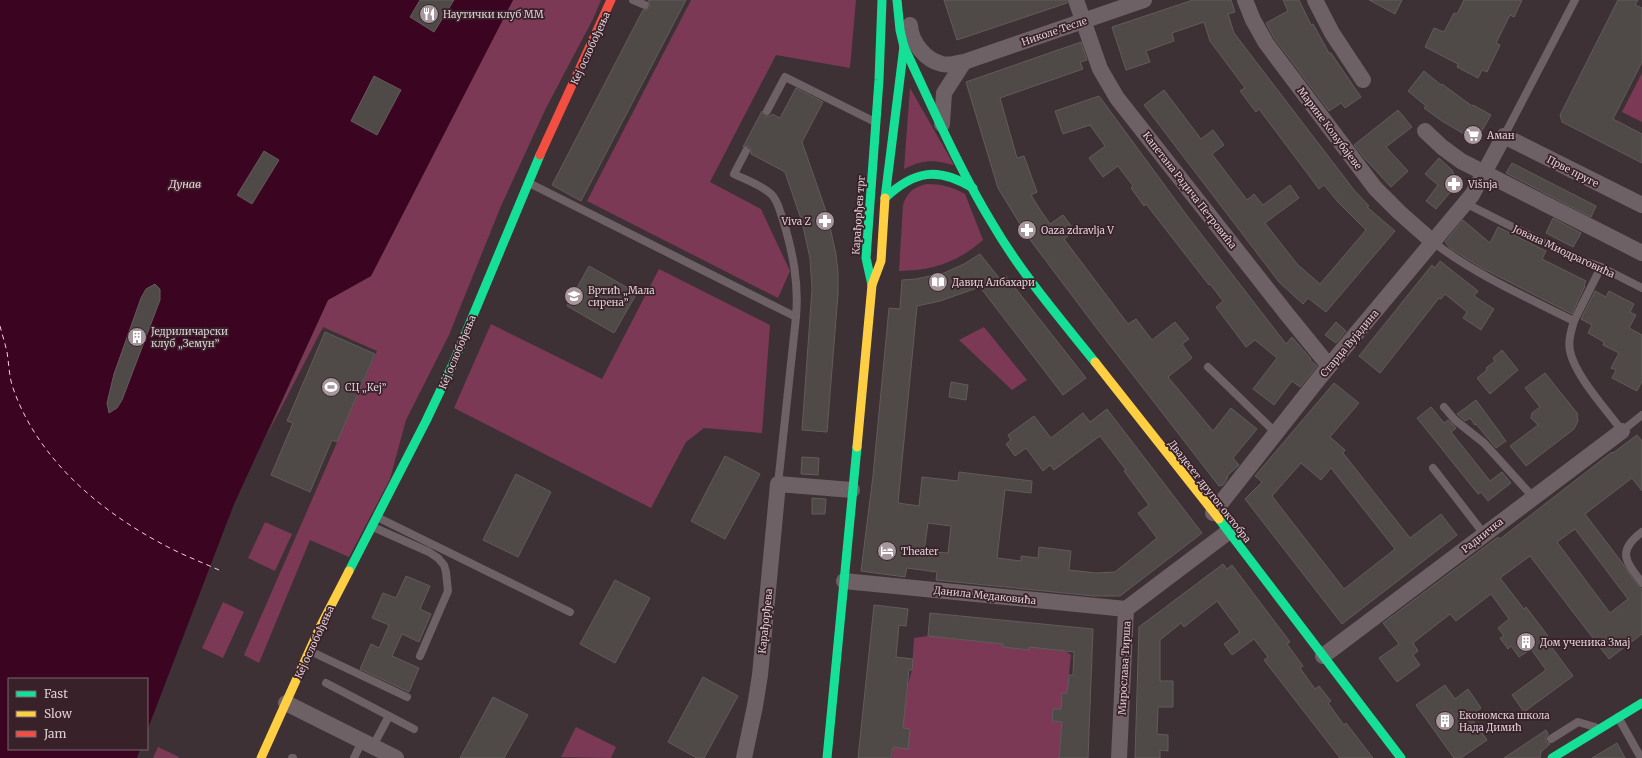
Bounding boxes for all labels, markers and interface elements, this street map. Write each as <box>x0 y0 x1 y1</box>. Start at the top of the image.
restaurant icon: Наутички клуб ММ <box>418 3 440 25</box>
place label: Наутички клуб ММ <box>443 8 544 21</box>
street label: Кеј ослобођења <box>568 9 613 87</box>
street label: Николе Тесле <box>1020 14 1089 49</box>
street label: Марине Кољубајеве <box>1294 85 1365 172</box>
supermarket icon: Аман <box>1462 124 1484 146</box>
street label: Капетана Радича Петровића <box>1140 129 1240 252</box>
place label: Аман <box>1486 129 1515 142</box>
street label: Прве пруге <box>1545 153 1601 190</box>
pharmacy icon: Višnja <box>1443 173 1465 195</box>
street label: Карађорђев трг <box>849 175 868 255</box>
water label: Дунав <box>168 177 201 191</box>
place label: Višnja <box>1467 178 1498 191</box>
pharmacy icon: Viva Z <box>814 210 836 232</box>
place label: Viva Z <box>781 215 812 228</box>
pharmacy icon: Oaza zdravlja V <box>1016 219 1038 241</box>
street label: Јована Миодраговића <box>1510 222 1617 281</box>
place label: Oaza zdravlja V <box>1041 224 1114 237</box>
library icon: Давид Албахари <box>927 271 949 293</box>
place label: Давид Албахари <box>952 276 1035 289</box>
place label: Вртић „Мала сирена” <box>588 284 655 309</box>
school or university icon: Вртић „Мала сирена” <box>563 285 585 307</box>
street label: Старца Вујадина <box>1317 306 1382 380</box>
street label: Кеј ослобођења <box>436 313 479 391</box>
place label: Једриличарски клуб „Земун” <box>150 325 228 350</box>
building icon: Једриличарски клуб „Земун” <box>126 326 148 348</box>
sports icon: СЦ „Кеј” <box>320 376 342 398</box>
place label: СЦ „Кеј” <box>345 381 387 394</box>
street label: Двадесет другог октобра <box>1165 437 1254 546</box>
street label: Радничка <box>1459 515 1506 556</box>
hotel icon: Theater <box>876 540 898 562</box>
place label: Theater <box>901 545 939 558</box>
street label: Данила Медаковића <box>933 584 1037 607</box>
street label: Карађорђева <box>756 587 775 654</box>
street label: Кеј ослобођења <box>292 603 337 681</box>
street label: Мирослава Тирша <box>1116 620 1133 716</box>
building icon: Дом ученика Змај <box>1515 631 1537 653</box>
place label: Дом ученика Змај <box>1540 636 1631 649</box>
legend <box>8 678 148 750</box>
text: Fast <box>44 686 68 701</box>
text: Slow <box>44 706 73 721</box>
place label: Економска школа Нада Димић <box>1459 709 1550 734</box>
building icon: Економска школа Нада Димић <box>1434 710 1456 732</box>
text: Jam <box>43 726 67 741</box>

